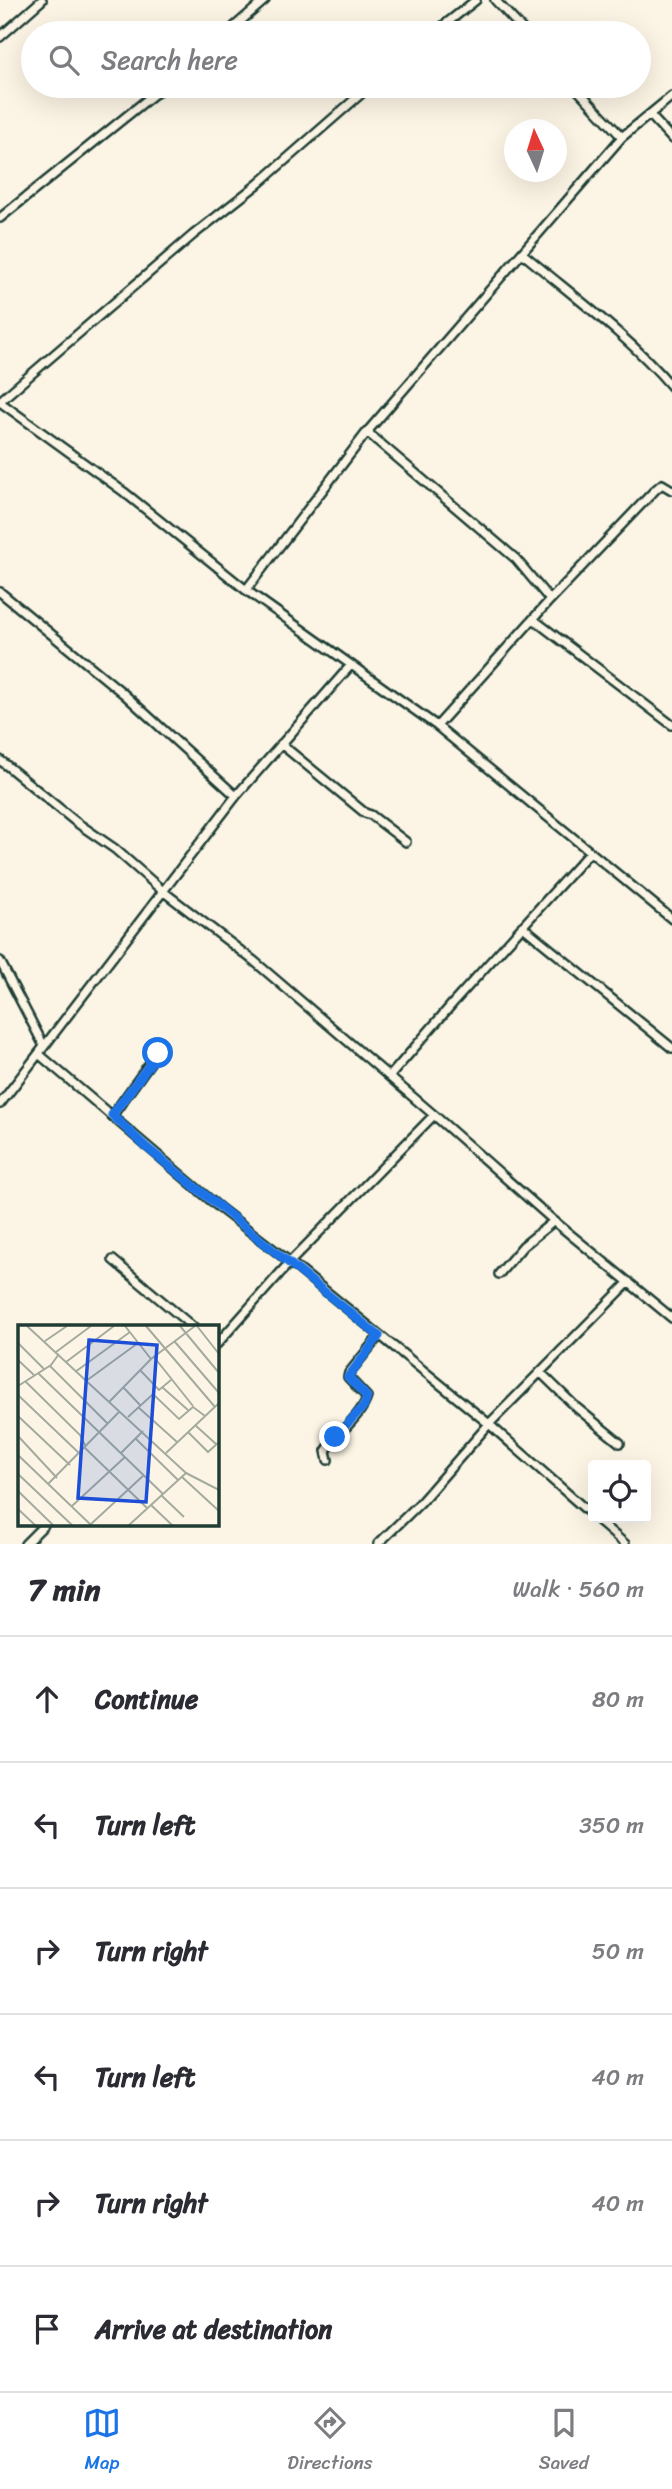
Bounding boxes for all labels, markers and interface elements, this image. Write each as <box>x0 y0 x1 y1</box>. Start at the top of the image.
search box <box>21 21 651 98</box>
text: Search here <box>101 37 238 83</box>
icon: search <box>45 41 83 79</box>
north arrow <box>504 119 567 182</box>
route start <box>142 1037 173 1068</box>
inset map <box>18 1325 219 1526</box>
route end <box>319 1421 350 1452</box>
map controls <box>588 1460 651 1523</box>
button: locate <box>588 1460 651 1523</box>
text: 7 min <box>28 1563 100 1617</box>
text: Walk · 560 m <box>513 1569 644 1610</box>
text: Continue <box>95 1676 198 1722</box>
text: 80 m <box>592 1679 644 1720</box>
icon: ahead <box>28 1680 66 1718</box>
text: Turn left <box>95 1802 195 1848</box>
text: 350 m <box>579 1805 644 1846</box>
icon: left <box>28 1806 66 1844</box>
text: Turn right <box>95 1928 208 1974</box>
text: 50 m <box>592 1931 644 1972</box>
icon: right <box>28 1932 66 1970</box>
text: Turn left <box>95 2054 195 2100</box>
text: 40 m <box>591 2057 644 2098</box>
icon: left <box>28 2058 66 2096</box>
text: Turn right <box>95 2180 208 2226</box>
text: 40 m <box>591 2183 644 2224</box>
icon: right <box>28 2184 66 2222</box>
text: Arrive at destination <box>95 2306 332 2352</box>
icon: arrive <box>28 2310 66 2348</box>
tab: Map <box>83 2404 121 2479</box>
tab: Directions <box>287 2404 373 2479</box>
tab: Saved <box>539 2404 589 2479</box>

